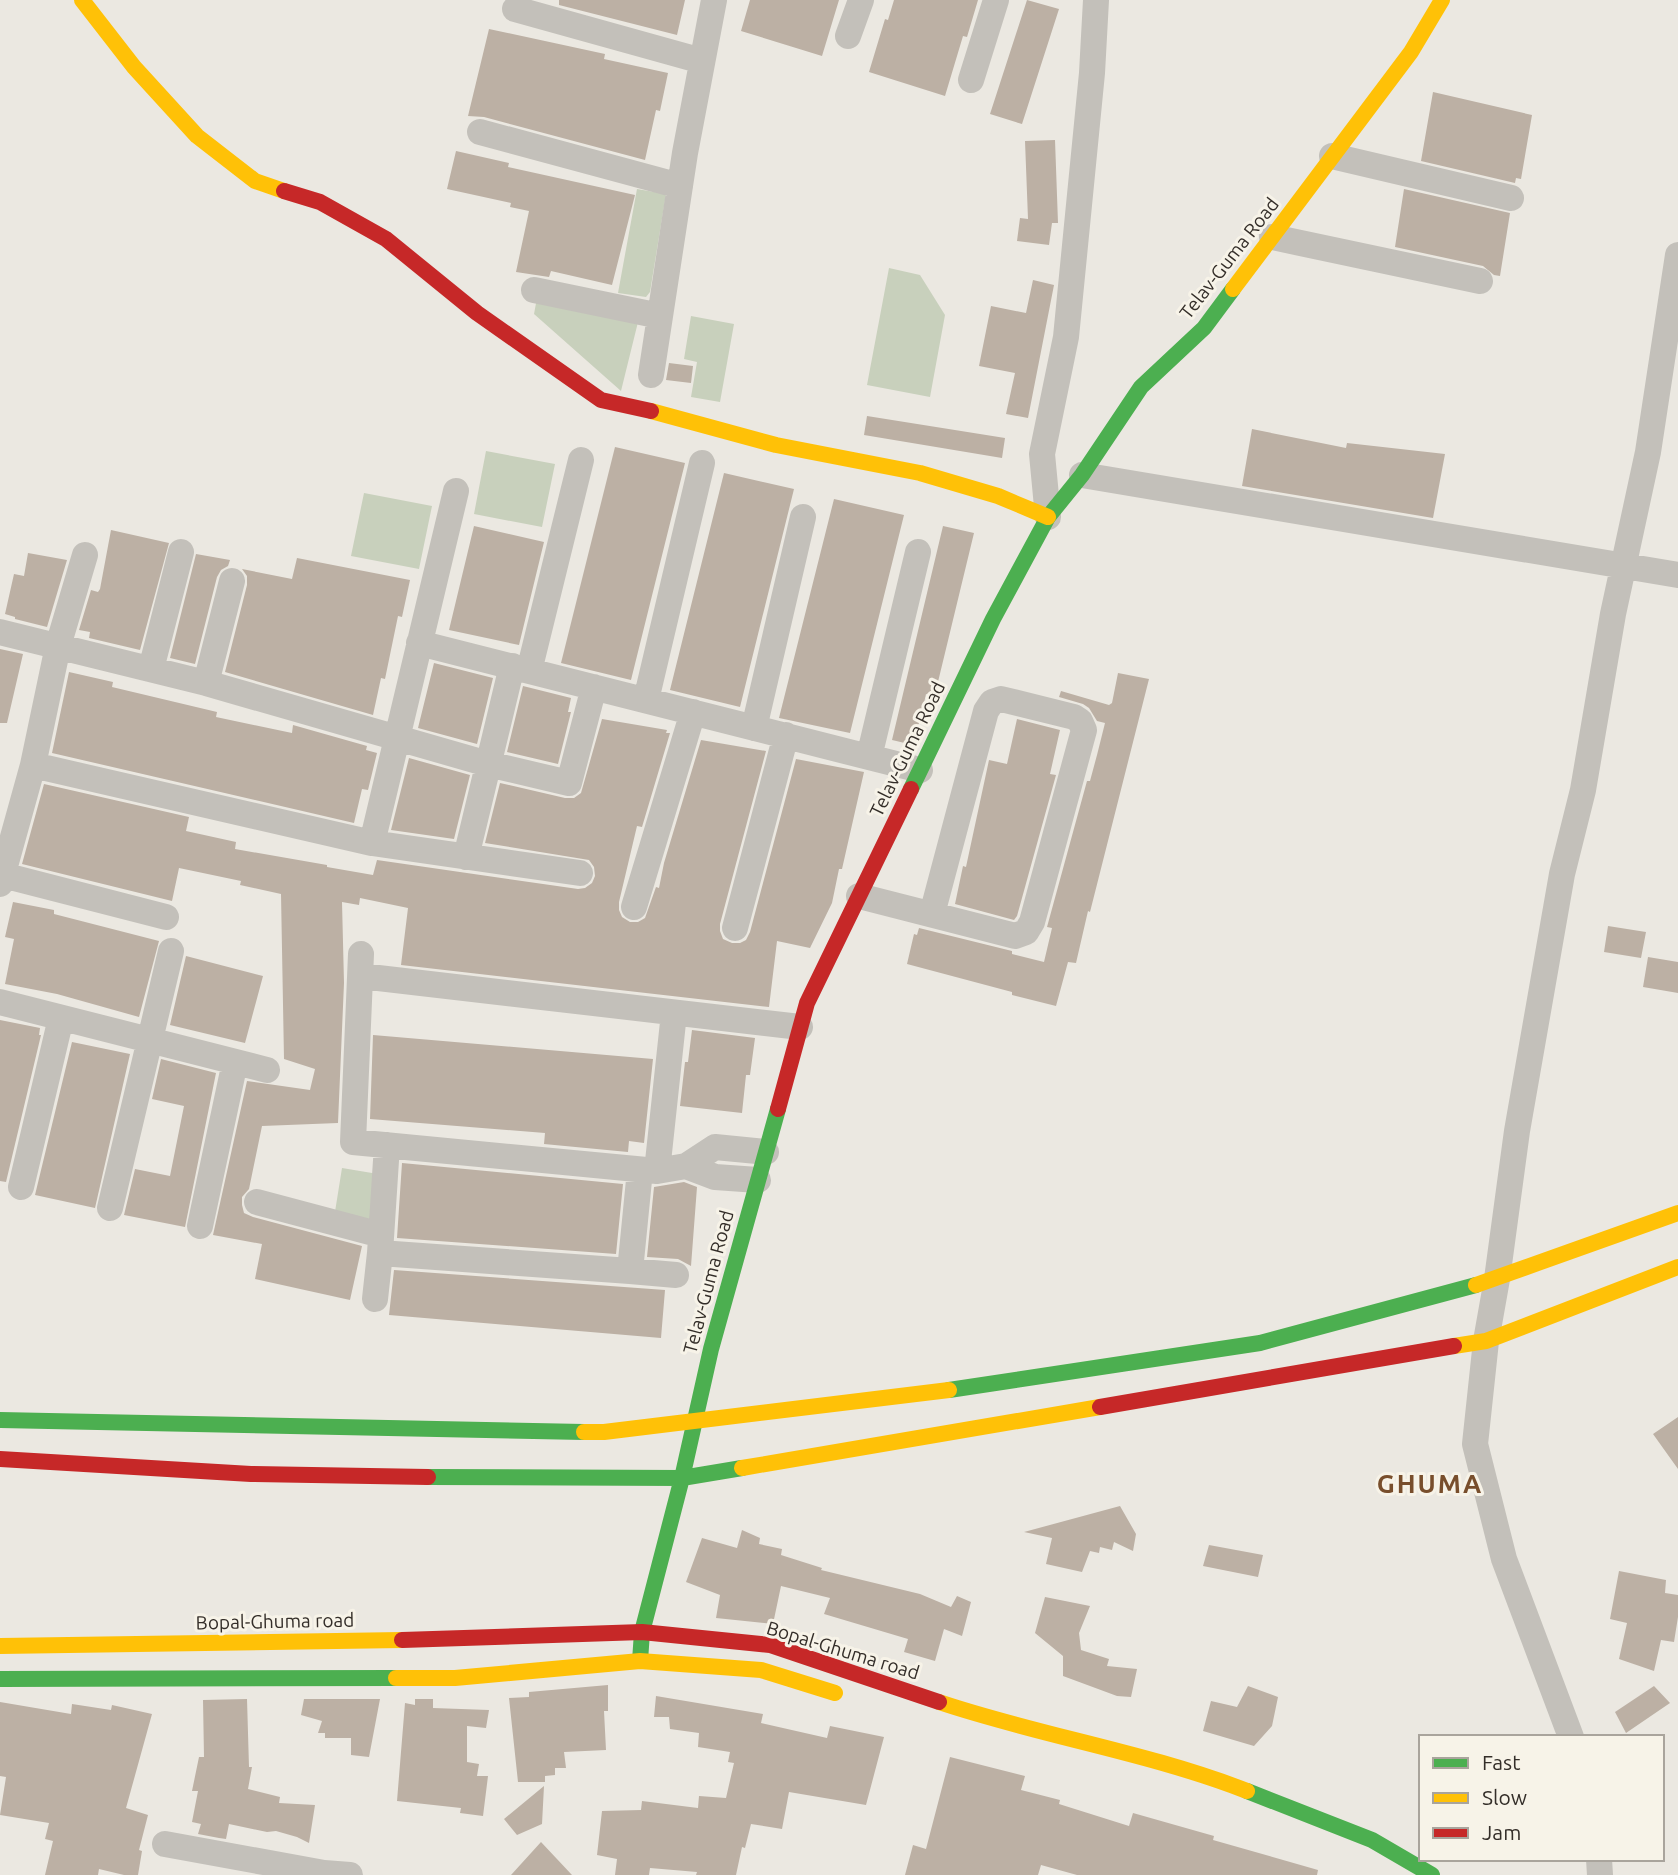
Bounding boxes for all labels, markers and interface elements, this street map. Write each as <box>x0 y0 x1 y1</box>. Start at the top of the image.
street label: Telav-Guma Road <box>1175 193 1283 323</box>
street label: Telav-Guma Road <box>865 678 949 820</box>
street label: Telav-Guma Road <box>678 1208 738 1356</box>
district label: GHUMA <box>1377 1469 1483 1498</box>
street label: Bopal-Ghuma road <box>196 1609 354 1633</box>
street label: Bopal-Ghuma road <box>764 1616 922 1684</box>
legend <box>1419 1735 1664 1861</box>
text: Fast <box>1482 1750 1520 1774</box>
text: Slow <box>1482 1785 1527 1809</box>
text: Jam <box>1482 1820 1521 1844</box>

